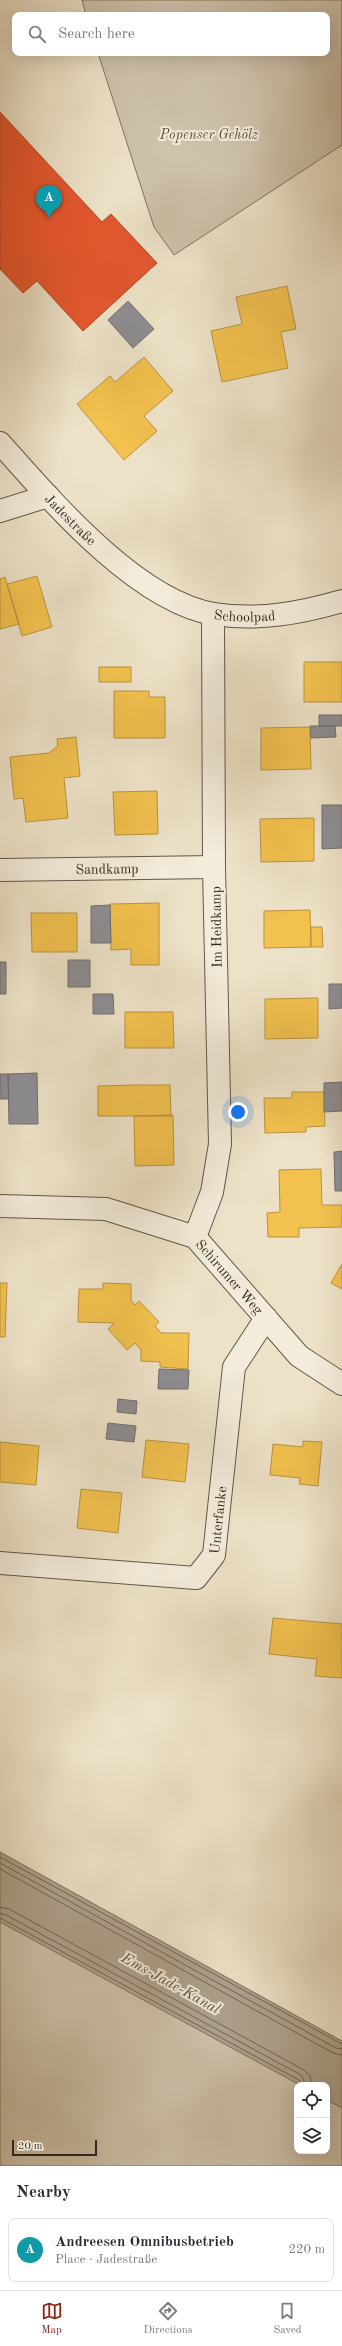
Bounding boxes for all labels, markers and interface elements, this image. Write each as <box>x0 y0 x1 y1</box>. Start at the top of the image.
search box <box>12 12 330 56</box>
icon: search <box>26 23 48 45</box>
text: Search here <box>58 27 135 42</box>
park label: Popenser Gehölz <box>159 128 258 143</box>
pin: A <box>36 185 62 218</box>
street label: Jadestraße <box>42 492 98 548</box>
street label: Schoolpad <box>213 608 276 625</box>
street label: Sandkamp <box>75 862 139 877</box>
street label: Im Heidkamp <box>209 886 225 968</box>
your location <box>228 1102 248 1122</box>
street label: Schirumer Weg <box>193 1237 265 1318</box>
street label: Unterfanke <box>208 1485 229 1555</box>
water label: Ems-Jade-Kanal <box>117 1950 223 2018</box>
map controls <box>294 2082 330 2154</box>
button: locate <box>294 2082 330 2118</box>
button: layers <box>294 2118 330 2154</box>
scale bar <box>12 2138 97 2157</box>
text: 20 m <box>18 2141 43 2152</box>
text: Nearby <box>16 2184 71 2201</box>
text: Andreesen Omnibusbetrieb <box>55 2235 234 2250</box>
text: A <box>25 2243 35 2256</box>
text: 220 m <box>288 2243 325 2256</box>
text: Place · Jadestraße <box>55 2253 157 2266</box>
tab: Map <box>41 2300 63 2338</box>
tab: Directions <box>144 2300 192 2338</box>
tab: Saved <box>273 2300 301 2338</box>

